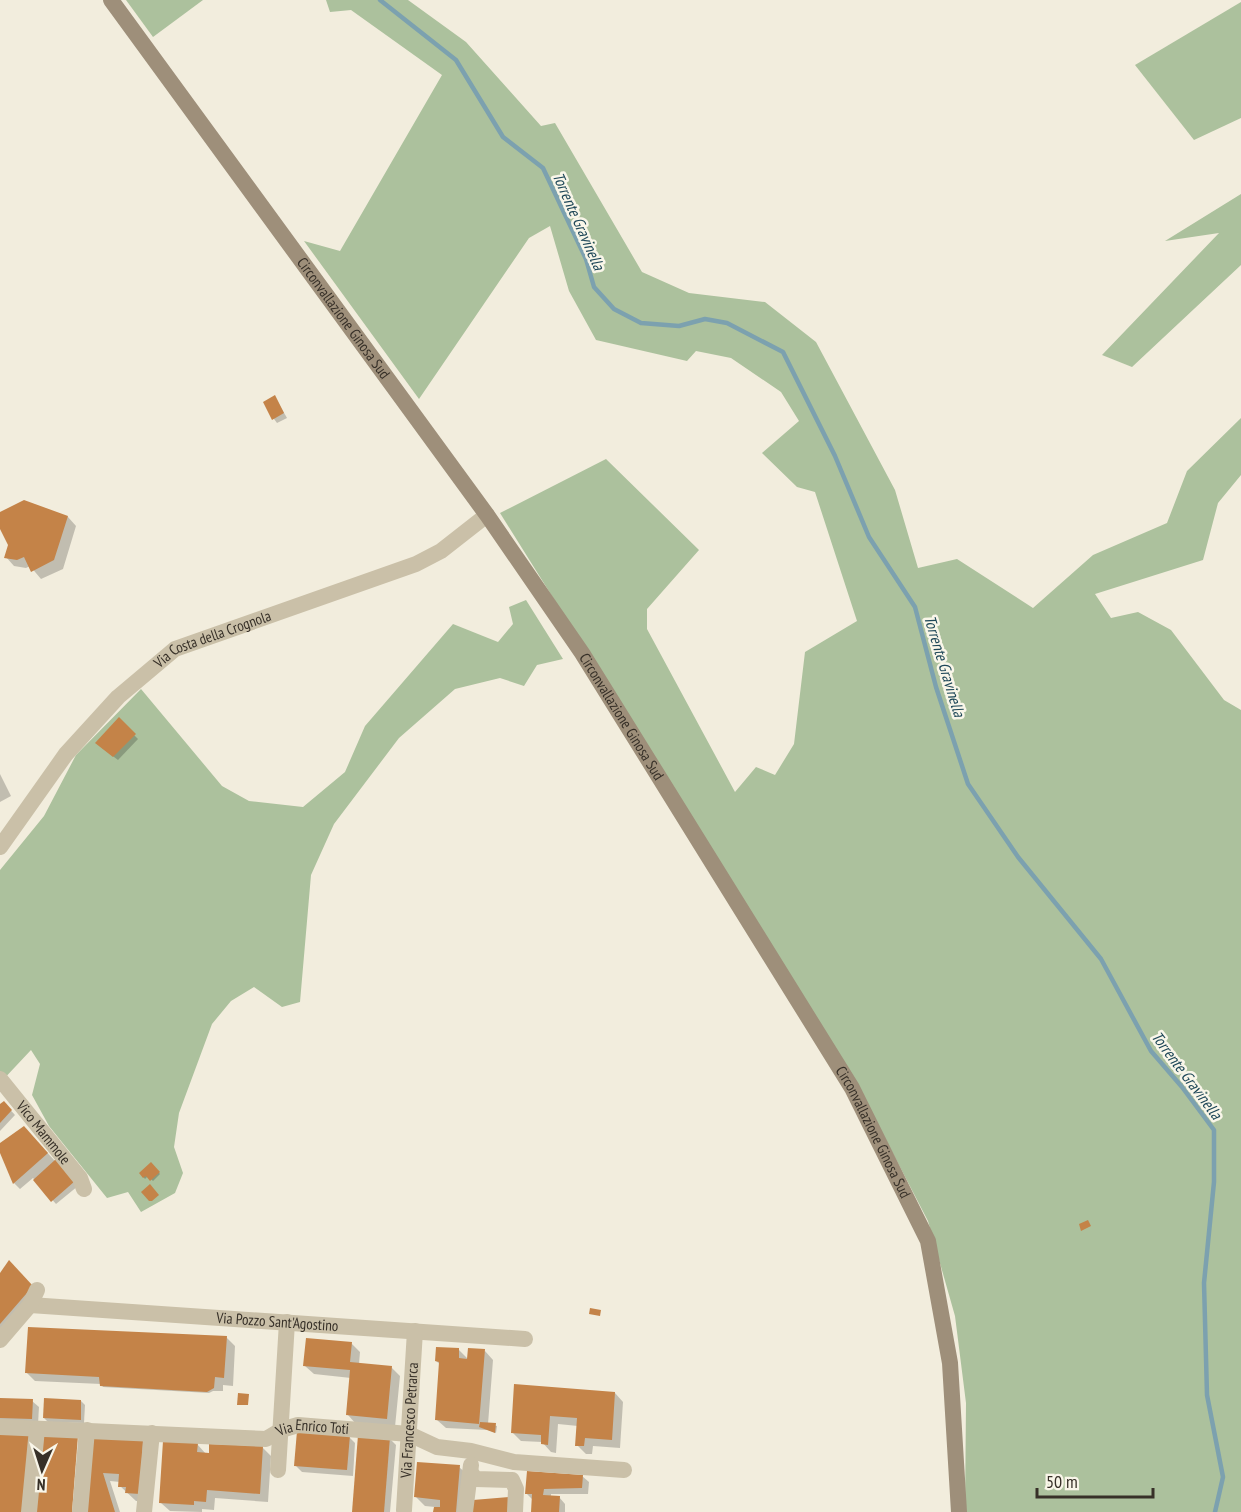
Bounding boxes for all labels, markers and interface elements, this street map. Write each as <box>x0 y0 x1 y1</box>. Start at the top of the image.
water label: Torrente Gravinella <box>549 169 610 274</box>
street label: Circonvallazione Ginosa Sud <box>293 253 394 382</box>
street label: Via Costa della Crognola <box>149 606 274 672</box>
water label: Torrente Gravinella <box>920 613 970 721</box>
street label: Circonvallazione Ginosa Sud <box>575 649 668 783</box>
water label: Torrente Gravinella <box>1147 1027 1228 1124</box>
street label: Circonvallazione Ginosa Sud <box>832 1062 915 1201</box>
street label: Vico Mammole <box>12 1096 75 1168</box>
street label: Via Pozzo Sant'Agostino <box>215 1308 339 1335</box>
street label: Via Francesco Petrarca <box>396 1362 422 1480</box>
street label: Via Enrico Toti <box>271 1415 350 1440</box>
north arrow <box>12 1440 72 1500</box>
scale bar <box>1037 1461 1152 1499</box>
text: 50 m <box>1046 1470 1078 1493</box>
text: N <box>36 1475 46 1495</box>

